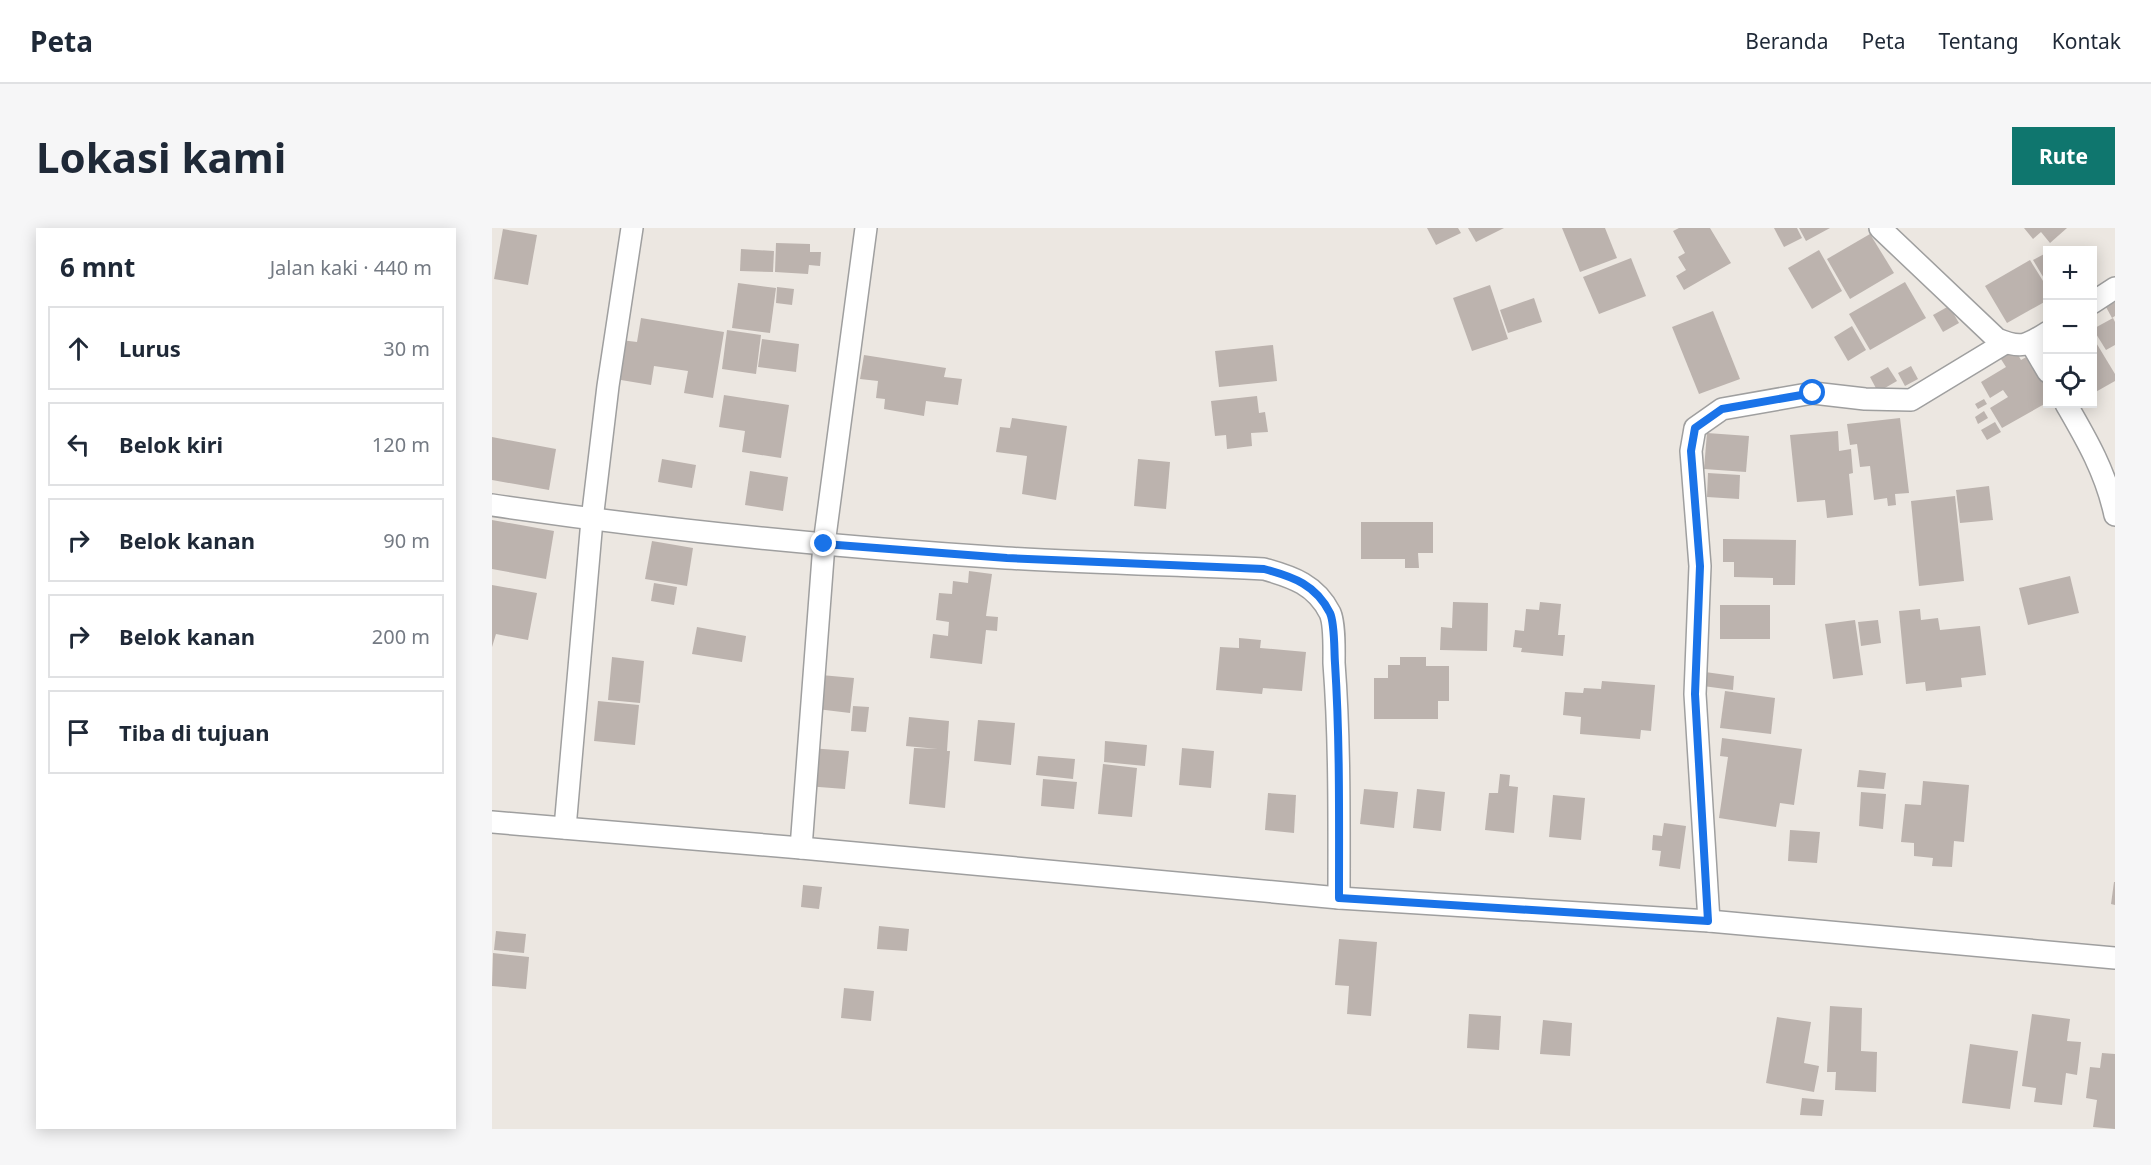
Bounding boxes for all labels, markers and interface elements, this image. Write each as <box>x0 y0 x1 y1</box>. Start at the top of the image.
text: Peta <box>30 22 93 60</box>
text: Beranda <box>1745 27 1829 55</box>
text: Peta <box>1862 27 1905 55</box>
text: Tentang <box>1938 27 2019 55</box>
text: Kontak <box>2052 27 2121 55</box>
button: Rute <box>2012 127 2115 185</box>
text: Lokasi kami <box>36 128 286 185</box>
map controls <box>2043 246 2097 408</box>
button: + <box>2043 246 2097 300</box>
text: 6 mnt <box>60 249 135 285</box>
text: Jalan kaki · 440 m <box>270 254 432 281</box>
button: − <box>2043 300 2097 354</box>
icon: ahead <box>62 332 95 365</box>
text: Lurus <box>119 333 181 363</box>
text: 30 m <box>383 335 430 362</box>
button: locate <box>2043 354 2097 408</box>
route start <box>1799 379 1825 405</box>
icon: left <box>62 428 95 461</box>
text: Belok kiri <box>119 429 223 459</box>
text: 120 m <box>372 431 430 458</box>
icon: right <box>62 524 95 557</box>
text: Belok kanan <box>119 525 255 555</box>
text: 90 m <box>383 527 430 554</box>
route end <box>810 530 836 556</box>
icon: right <box>62 620 95 653</box>
text: Belok kanan <box>119 621 255 651</box>
text: 200 m <box>372 623 430 650</box>
icon: arrive <box>62 716 95 749</box>
text: Tiba di tujuan <box>119 717 269 747</box>

